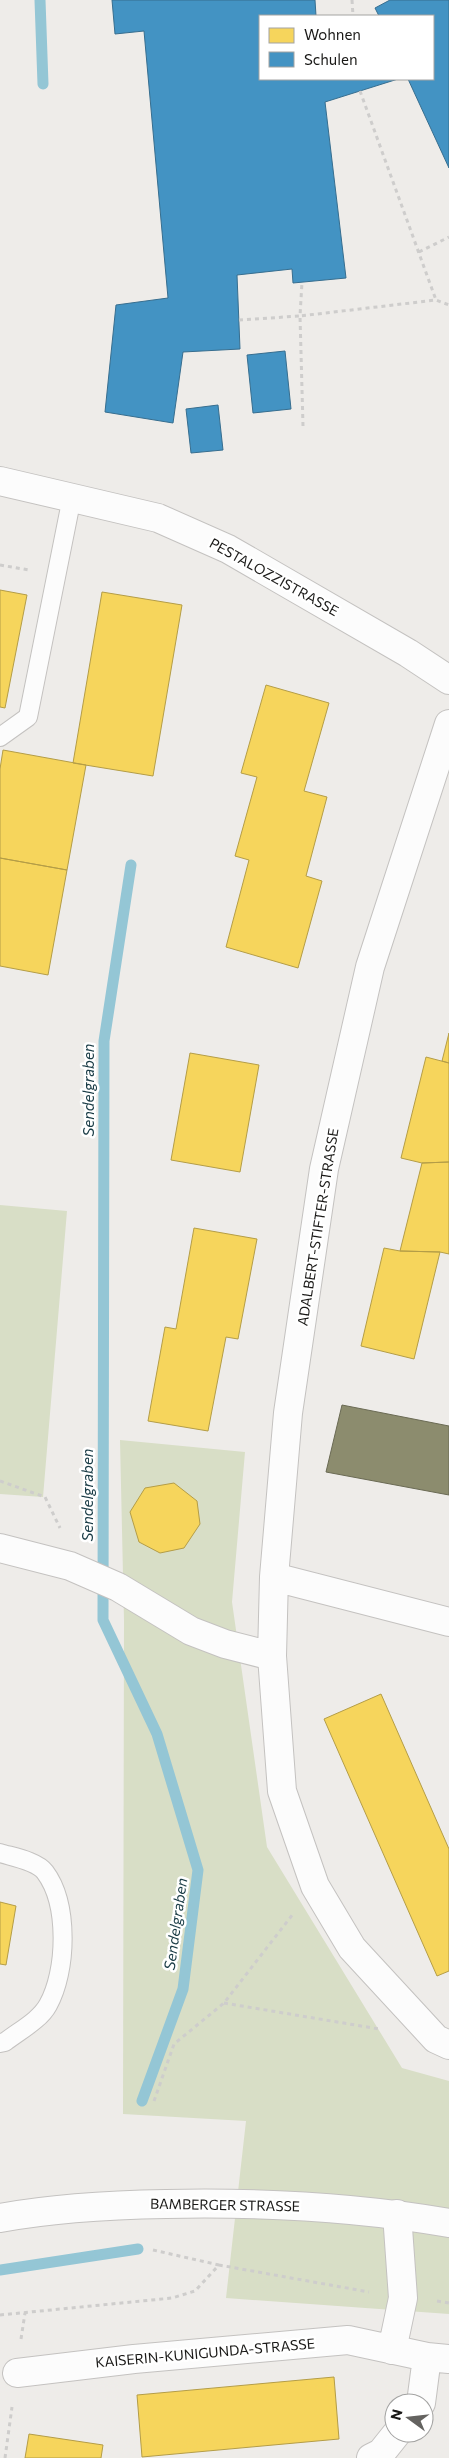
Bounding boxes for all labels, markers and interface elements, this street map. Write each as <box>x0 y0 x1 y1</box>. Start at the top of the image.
legend <box>259 15 434 80</box>
text: Wohnen <box>304 25 361 43</box>
text: Schulen <box>304 50 358 68</box>
street label: PESTALOZZISTRASSE <box>207 534 342 619</box>
water label: Sendelgraben <box>79 1044 97 1136</box>
street label: ADALBERT-STIFTER-STRASSE <box>293 1127 342 1327</box>
water label: Sendelgraben <box>78 1449 96 1541</box>
water label: Sendelgraben <box>160 1877 190 1971</box>
street label: BAMBERGER STRASSE <box>150 2195 300 2214</box>
street label: KAISERIN-KUNIGUNDA-STRASSE <box>94 2334 315 2371</box>
north arrow <box>384 2393 434 2443</box>
text: N <box>386 2407 406 2422</box>

